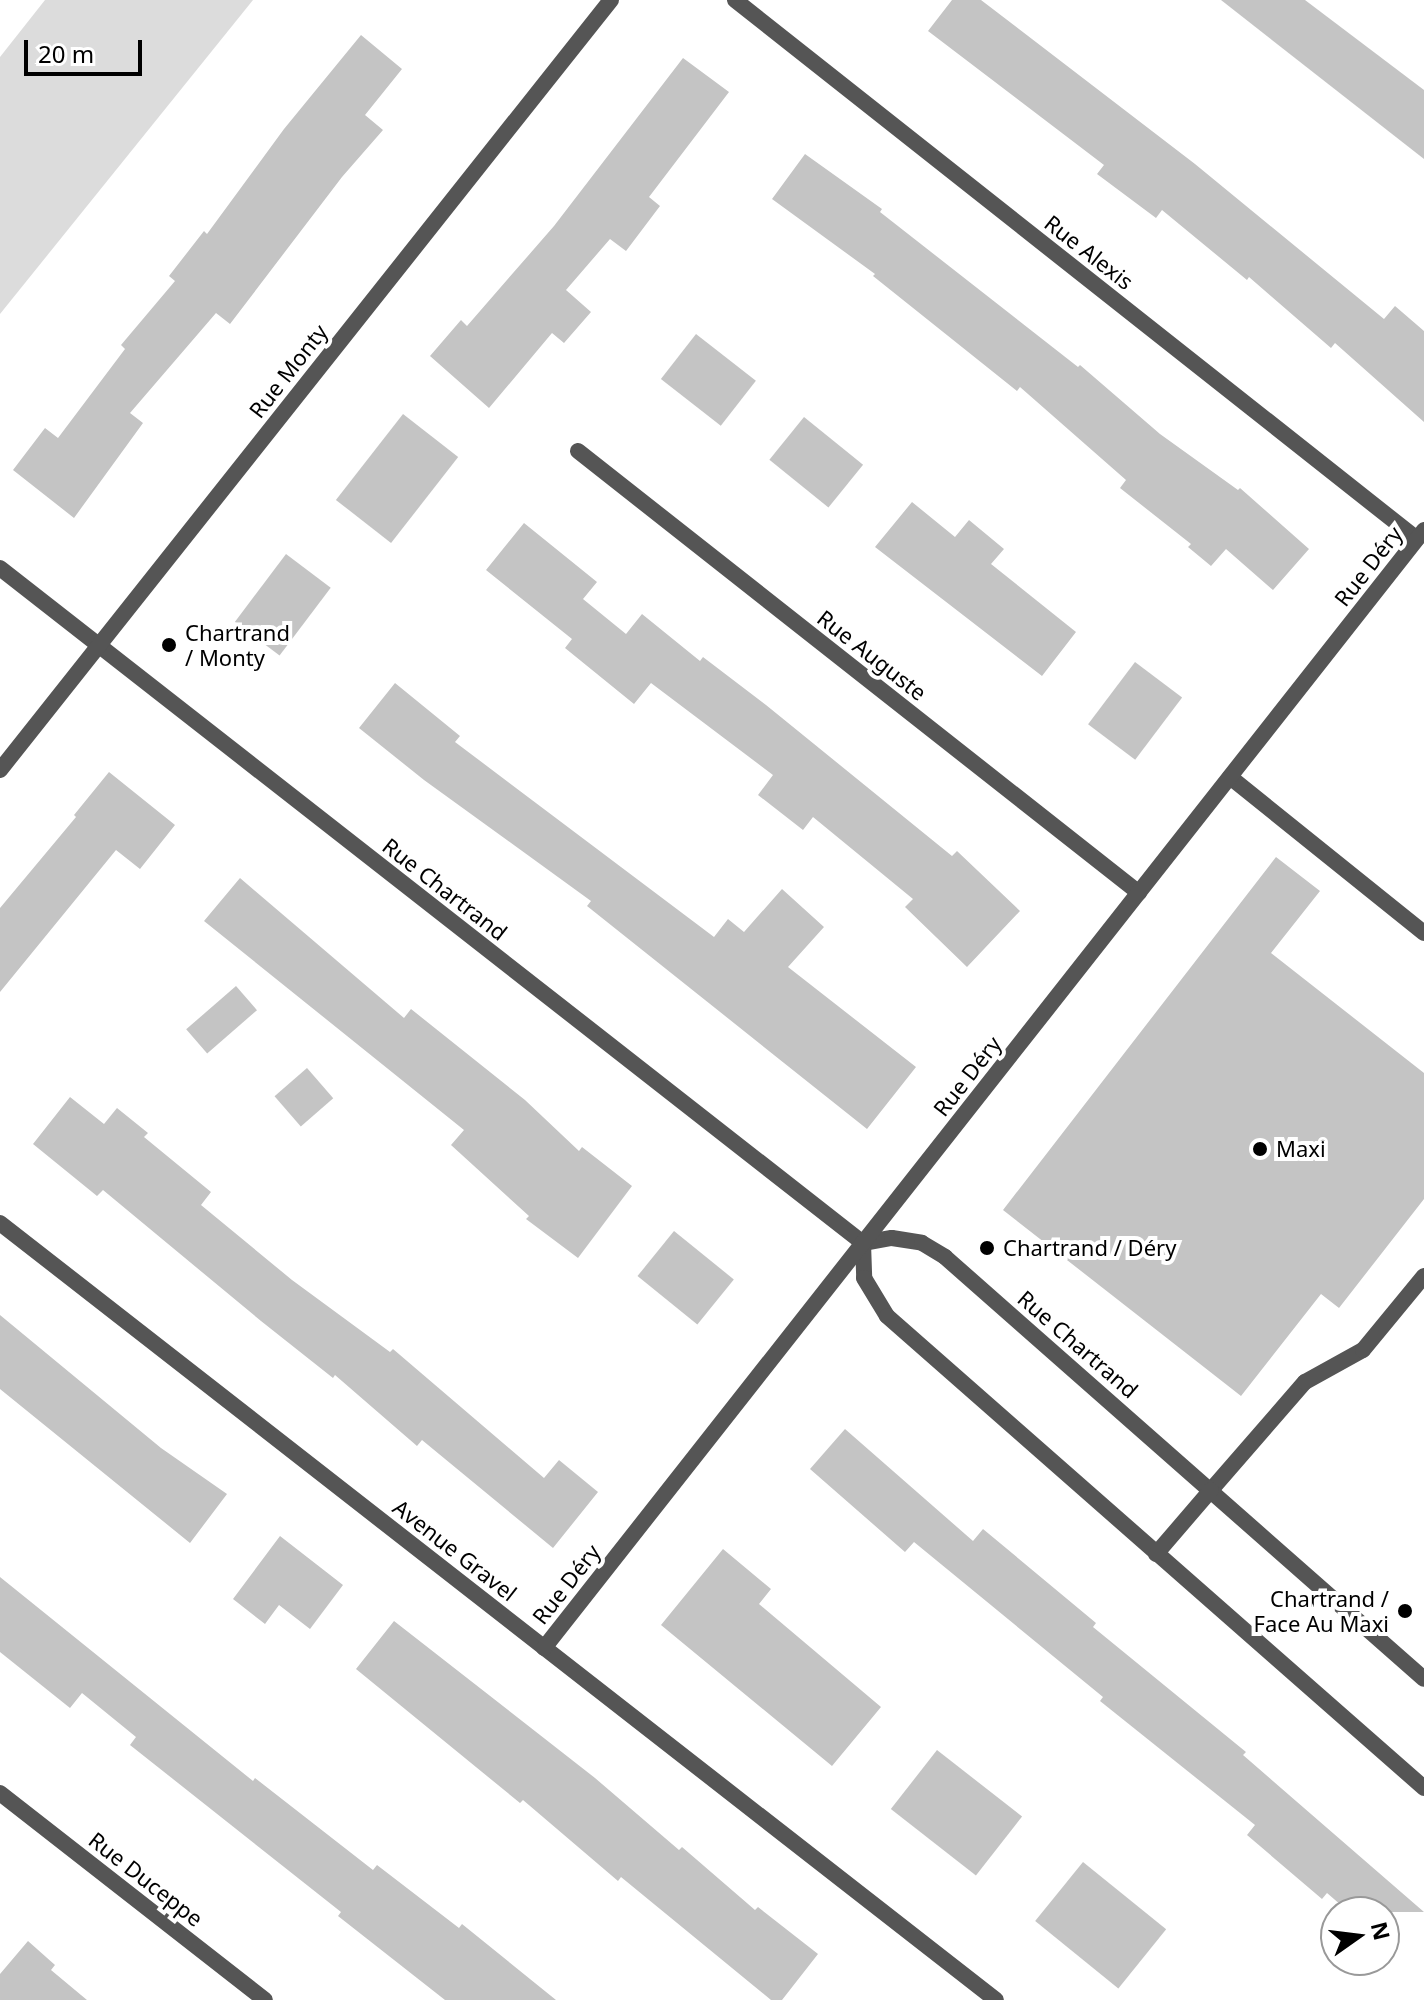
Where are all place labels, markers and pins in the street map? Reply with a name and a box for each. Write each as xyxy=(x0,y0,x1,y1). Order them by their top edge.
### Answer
place label: Chartrand / Monty xyxy=(185,619,290,670)
marker: Chartrand / Monty xyxy=(160,636,178,654)
place label: Maxi xyxy=(1276,1136,1326,1162)
marker: Maxi xyxy=(1251,1140,1269,1158)
place label: Chartrand / Déry xyxy=(1003,1235,1176,1261)
marker: Chartrand / Déry xyxy=(978,1239,996,1257)
place label: Chartrand / Face Au Maxi xyxy=(1254,1585,1389,1636)
marker: Chartrand / Face Au Maxi xyxy=(1396,1602,1414,1620)

